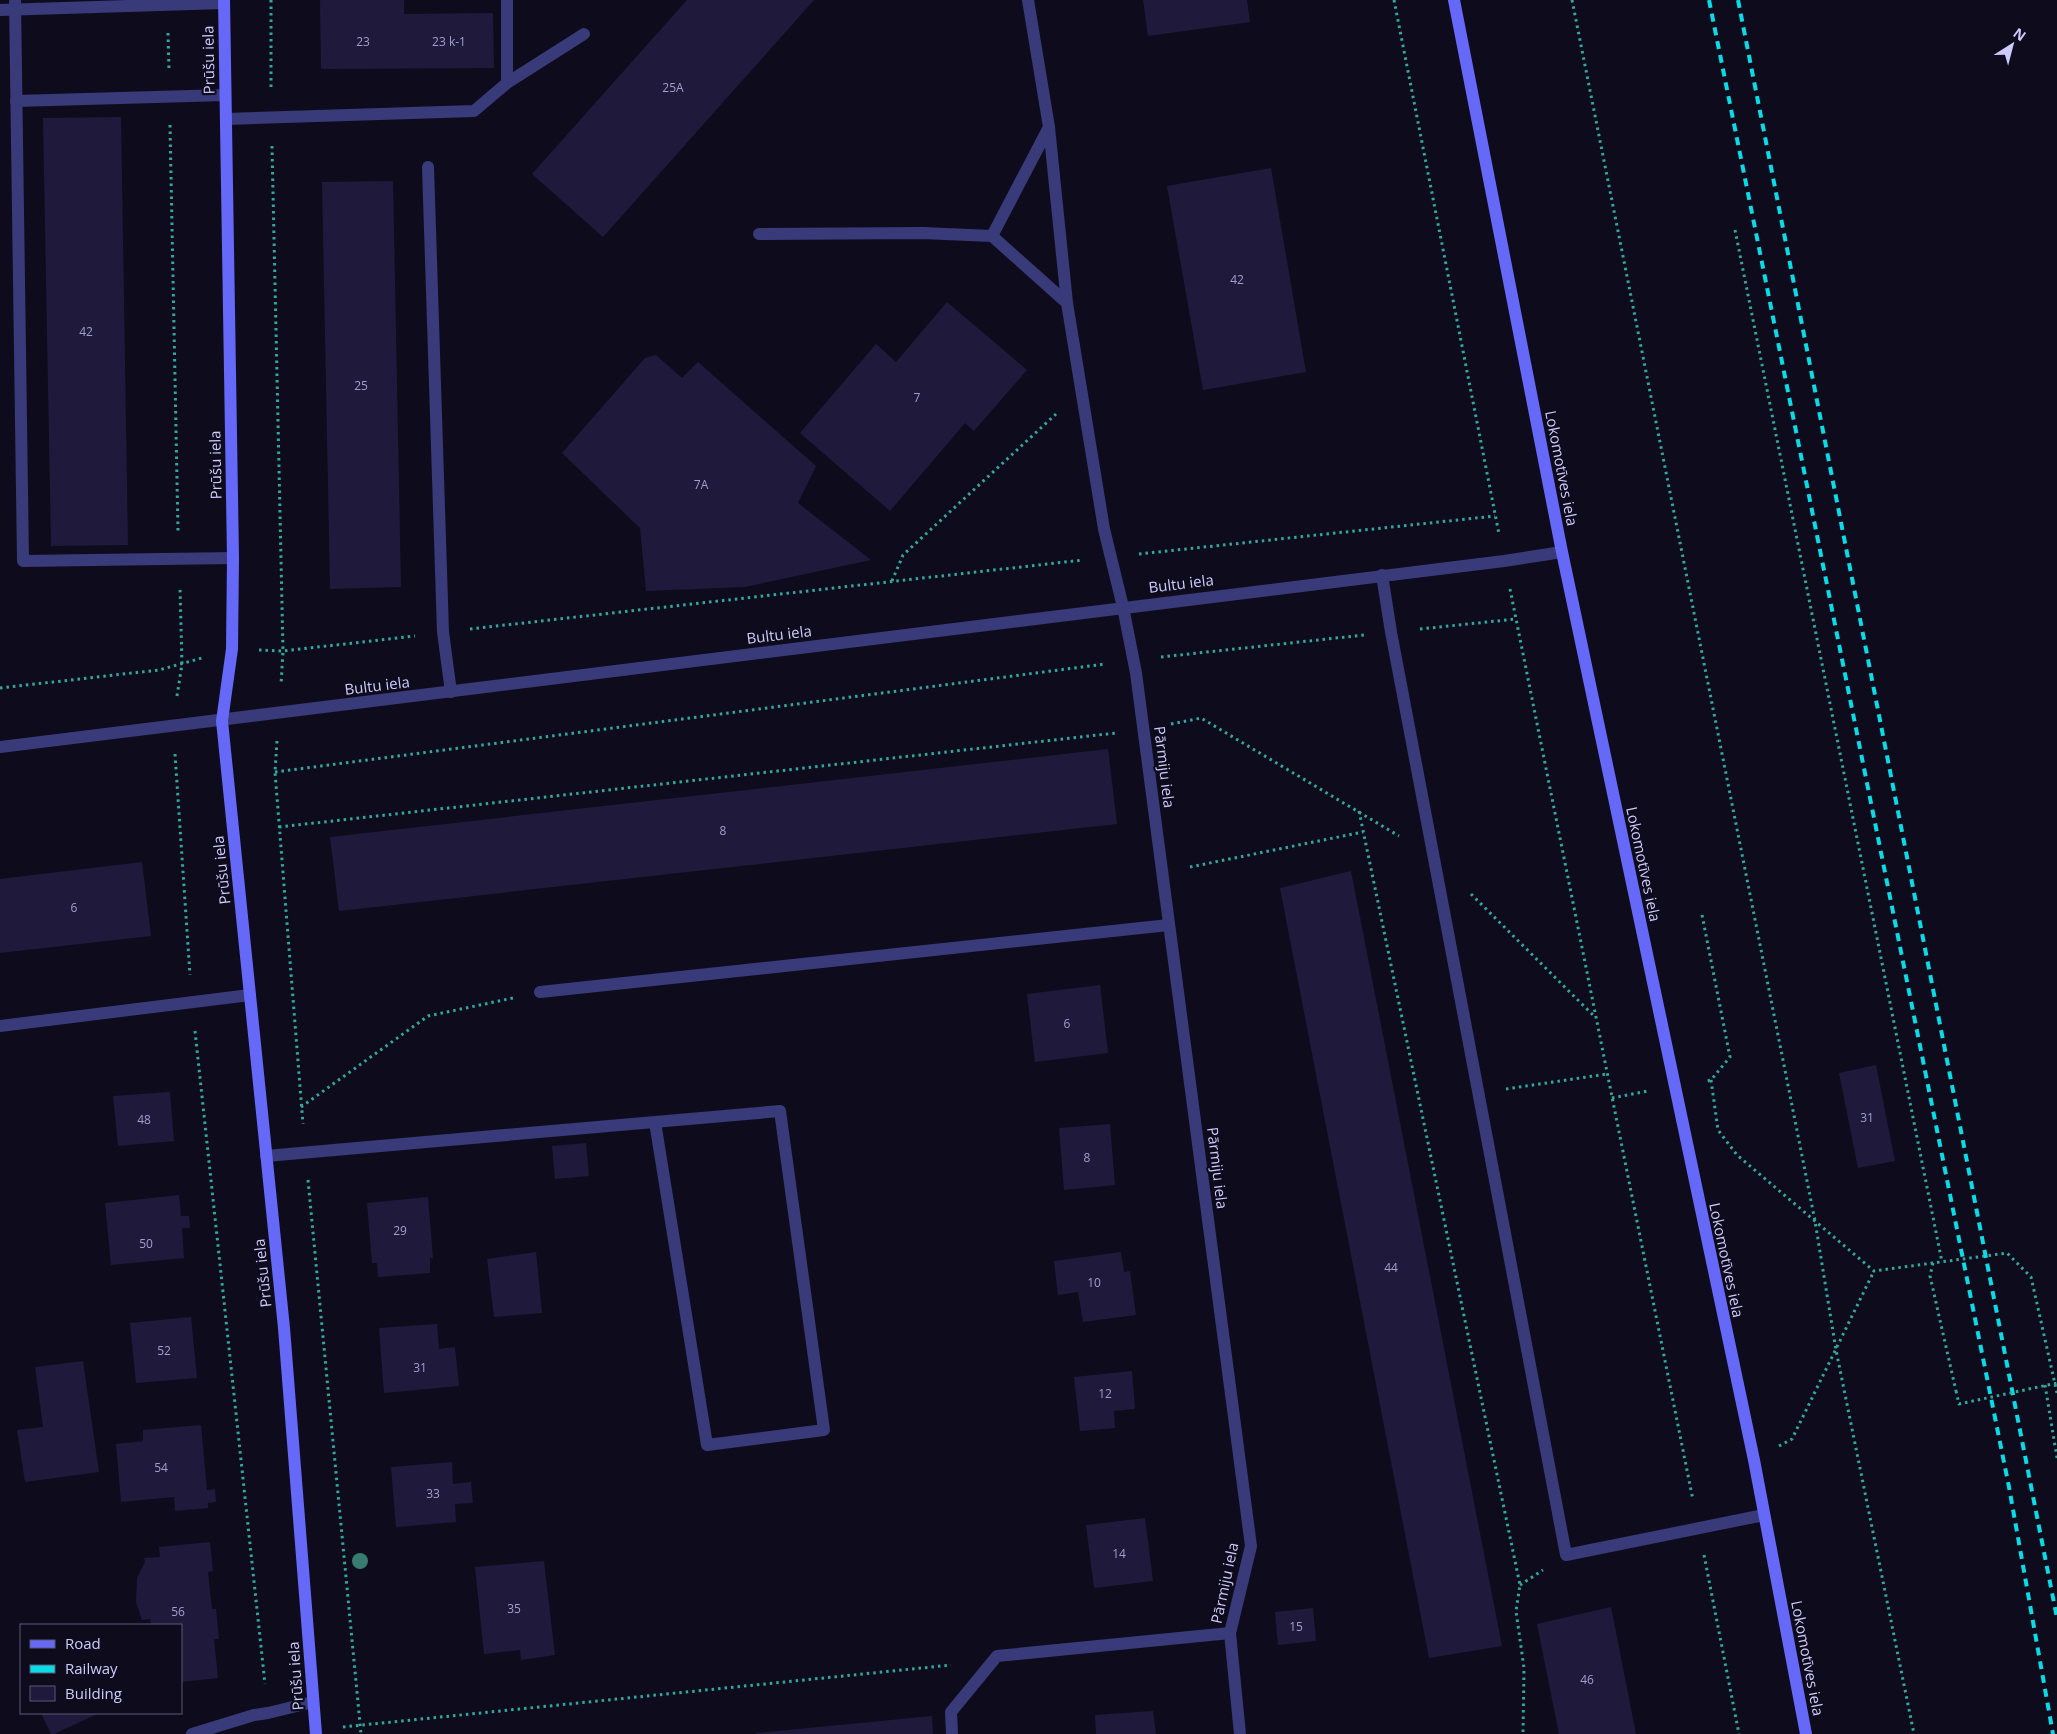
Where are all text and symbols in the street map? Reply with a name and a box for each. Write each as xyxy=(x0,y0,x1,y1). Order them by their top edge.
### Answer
north arrow xyxy=(1987,20,2037,70)
text: N xyxy=(2010,23,2030,45)
street label: Prūšu iela xyxy=(197,25,219,95)
house number: 23 xyxy=(356,33,370,50)
house number: 23 k-1 xyxy=(432,33,466,50)
house number: 25A xyxy=(662,79,684,96)
house number: 42 xyxy=(1230,271,1244,288)
house number: 42 xyxy=(79,323,93,340)
house number: 25 xyxy=(354,377,368,394)
house number: 7 xyxy=(914,389,921,406)
street label: Lokomotīves iela xyxy=(1541,409,1583,527)
street label: Prūšu iela xyxy=(204,430,226,500)
house number: 7A xyxy=(694,476,709,493)
street label: Bultu iela xyxy=(1147,569,1215,597)
street label: Bultu iela xyxy=(745,620,813,648)
street label: Bultu iela xyxy=(343,671,411,699)
street label: Pārmiju iela xyxy=(1150,725,1180,809)
street label: Lokomotīves iela xyxy=(1622,805,1666,923)
house number: 8 xyxy=(720,822,727,839)
street label: Prūšu iela xyxy=(207,835,235,905)
house number: 6 xyxy=(71,899,78,916)
house number: 6 xyxy=(1064,1015,1071,1032)
house number: 31 xyxy=(1860,1109,1874,1126)
house number: 48 xyxy=(137,1111,151,1128)
street label: Pārmiju iela xyxy=(1203,1126,1233,1210)
house number: 8 xyxy=(1084,1149,1091,1166)
street label: Lokomotīves iela xyxy=(1705,1201,1749,1319)
house number: 29 xyxy=(393,1222,407,1239)
house number: 50 xyxy=(139,1235,153,1252)
street label: Prūšu iela xyxy=(248,1238,276,1308)
house number: 44 xyxy=(1384,1259,1398,1276)
house number: 10 xyxy=(1087,1274,1101,1291)
house number: 52 xyxy=(157,1342,171,1359)
house number: 31 xyxy=(413,1359,427,1376)
house number: 12 xyxy=(1098,1385,1112,1402)
house number: 54 xyxy=(154,1459,168,1476)
house number: 33 xyxy=(426,1485,440,1502)
street label: Pārmiju iela xyxy=(1206,1541,1242,1625)
house number: 14 xyxy=(1112,1545,1126,1562)
street label: Lokomotīves iela xyxy=(1787,1599,1829,1717)
house number: 35 xyxy=(507,1600,521,1617)
house number: 56 xyxy=(171,1603,185,1620)
house number: 15 xyxy=(1289,1618,1303,1635)
legend xyxy=(20,1624,182,1714)
text: Road xyxy=(65,1633,101,1653)
street label: Prūšu iela xyxy=(283,1641,307,1711)
text: Railway xyxy=(65,1658,118,1678)
house number: 46 xyxy=(1580,1671,1594,1688)
text: Building xyxy=(65,1683,122,1703)

